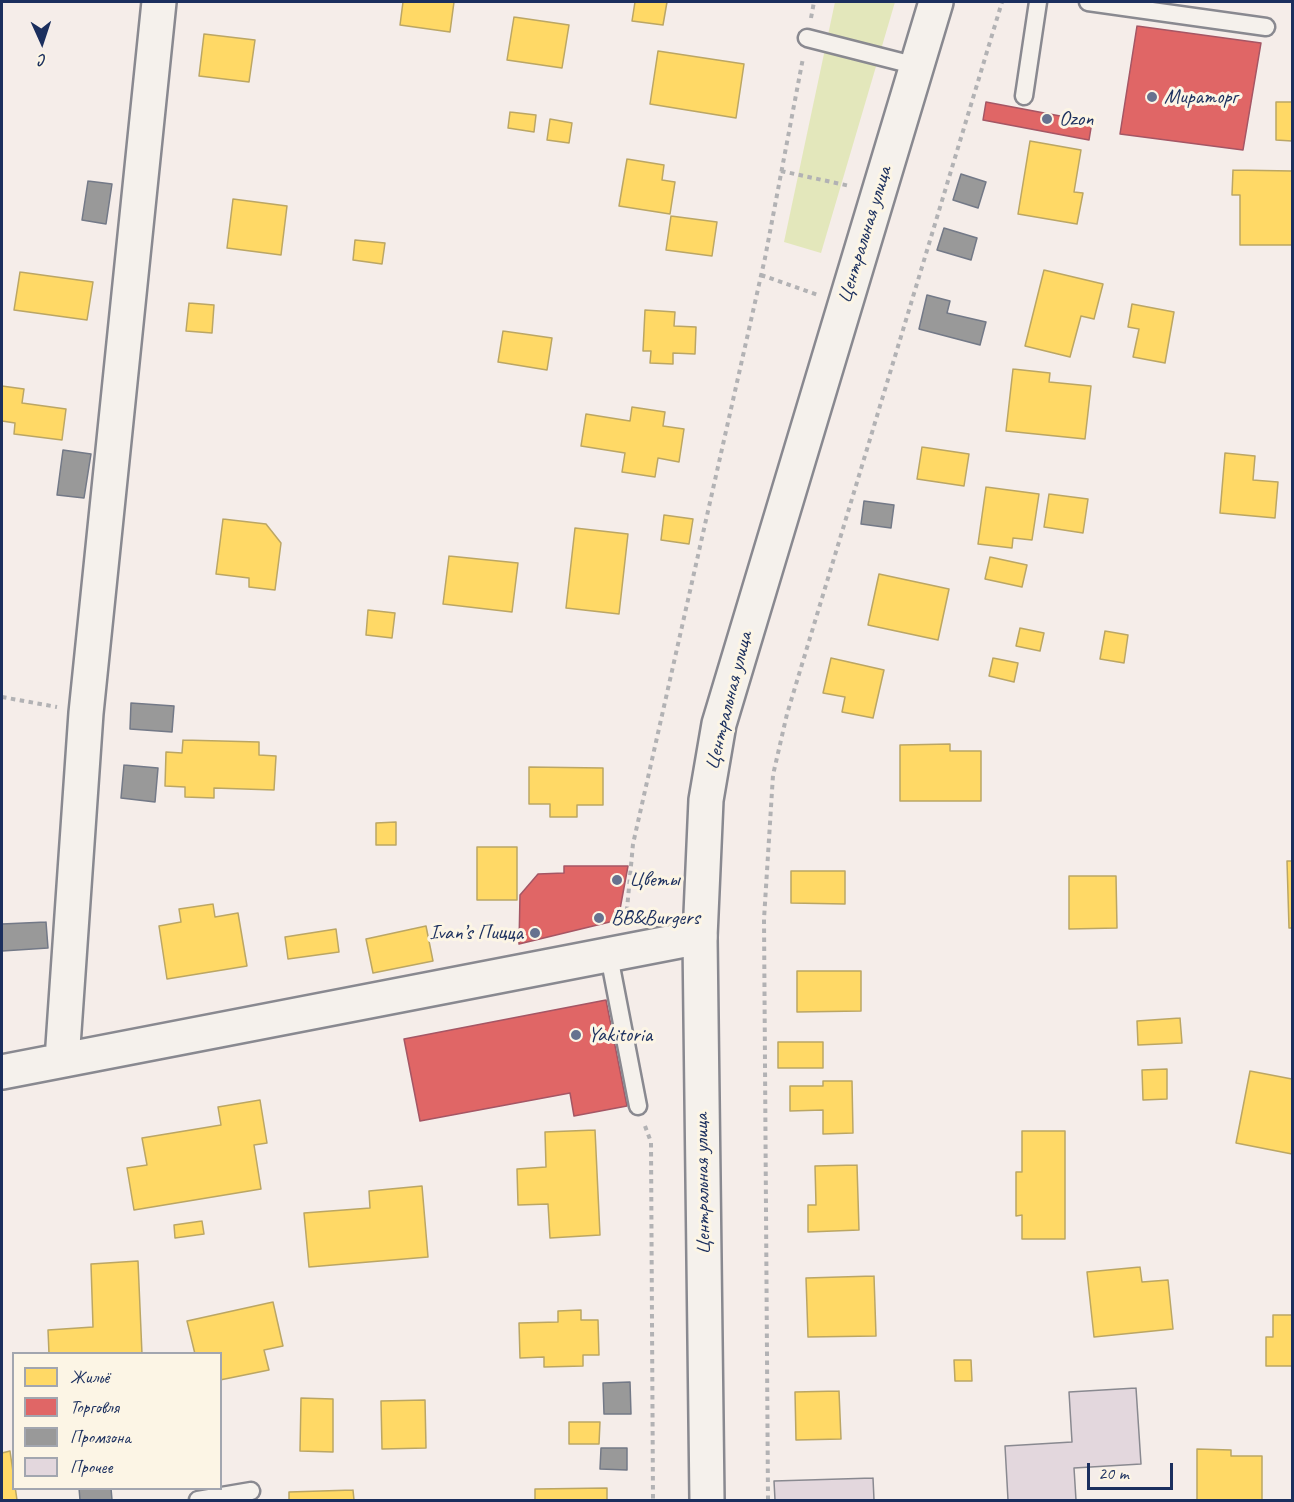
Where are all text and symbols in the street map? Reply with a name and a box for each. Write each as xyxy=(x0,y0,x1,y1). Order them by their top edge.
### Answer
north arrow xyxy=(12,12,72,72)
text: С xyxy=(39,50,47,70)
place label: Мираторг xyxy=(1164,84,1237,110)
marker: Мираторг xyxy=(1145,90,1159,104)
place label: Ozon xyxy=(1059,106,1094,132)
marker: Ozon xyxy=(1040,112,1054,126)
street label: Центральная улица xyxy=(832,164,898,306)
street label: Центральная улица xyxy=(700,629,758,773)
place label: Цветы xyxy=(629,867,680,893)
marker: Цветы xyxy=(610,873,624,887)
place label: BB&Burgers xyxy=(611,905,700,931)
marker: BB&Burgers xyxy=(592,911,606,925)
place label: Ivan’s Пицца xyxy=(429,920,523,946)
marker: Ivan’s Пицца xyxy=(528,926,542,940)
place label: Yakitoria xyxy=(588,1022,652,1048)
marker: Yakitoria xyxy=(569,1028,583,1042)
street label: Центральная улица xyxy=(689,1113,717,1255)
legend xyxy=(12,1352,222,1490)
text: Жильё xyxy=(70,1366,109,1388)
text: Торговля xyxy=(70,1396,119,1418)
text: Промзона xyxy=(70,1426,131,1448)
scale bar xyxy=(1090,1451,1176,1489)
text: Прочее xyxy=(70,1456,112,1478)
text: 20 m xyxy=(1098,1462,1129,1484)

